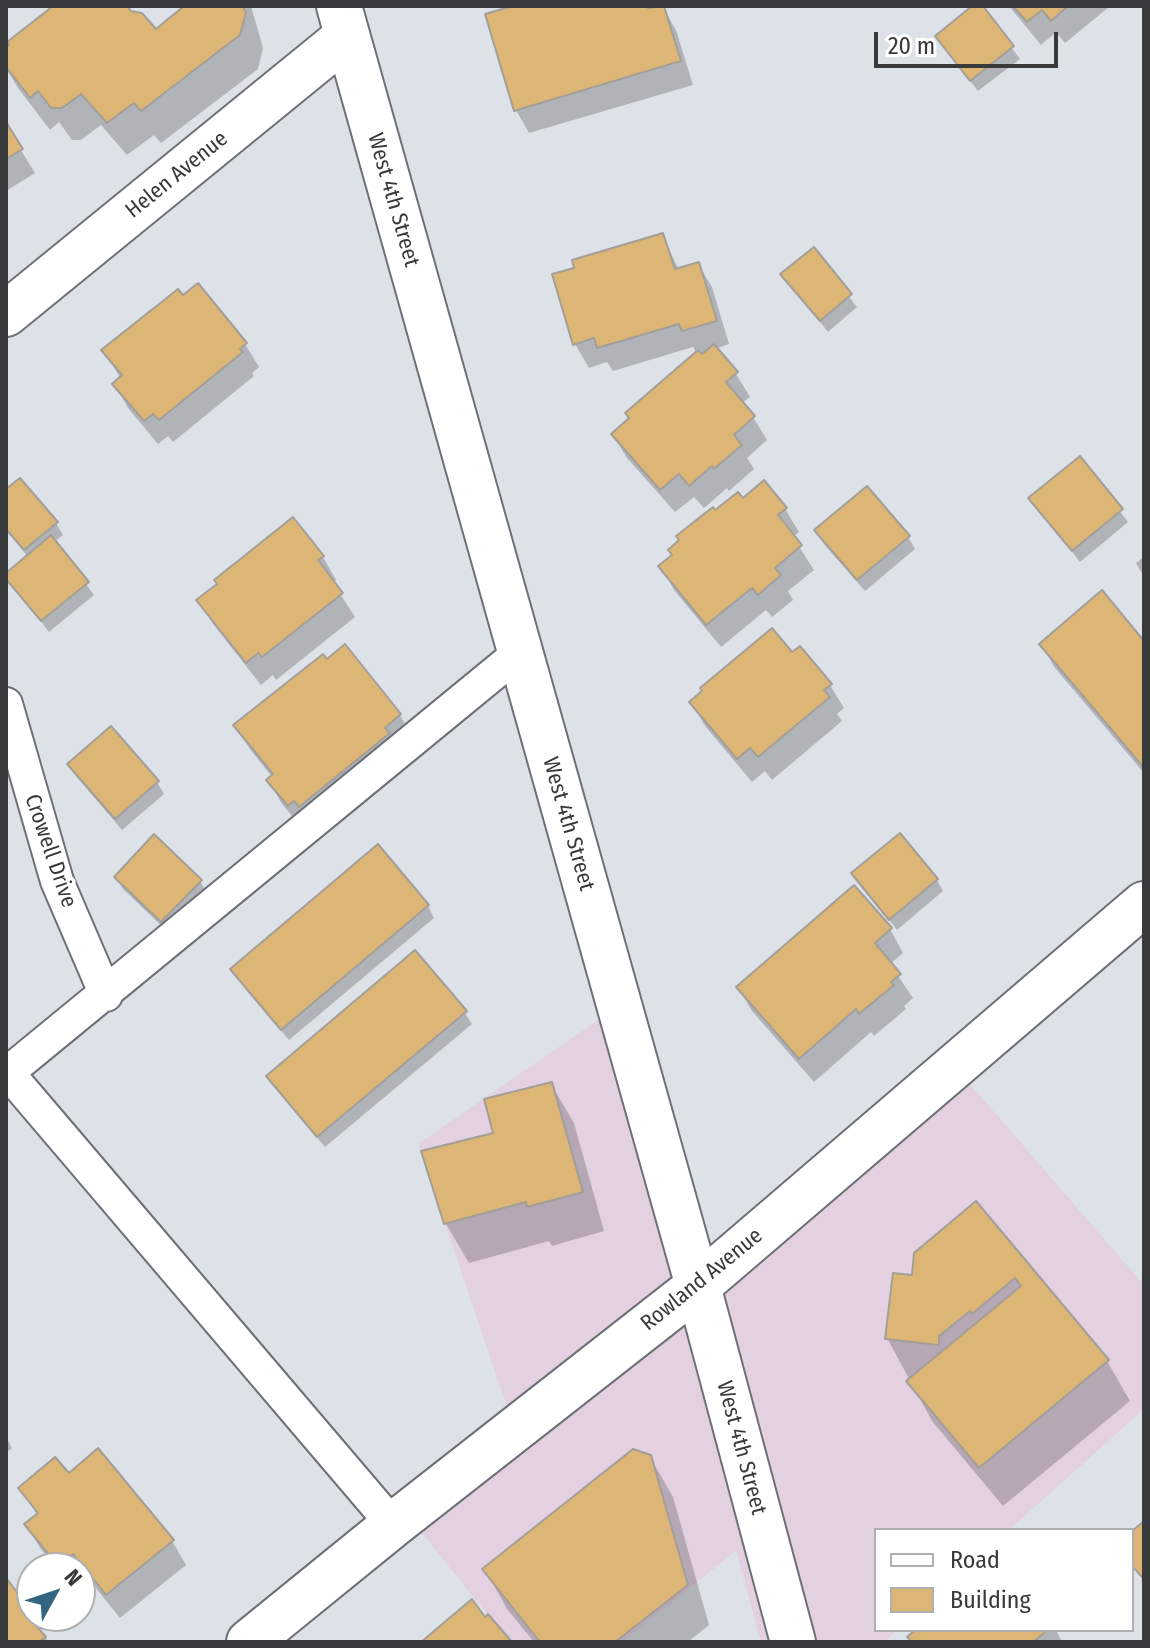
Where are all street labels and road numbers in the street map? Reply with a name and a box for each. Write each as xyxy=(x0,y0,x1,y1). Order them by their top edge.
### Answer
street label: Helen Avenue xyxy=(121,126,233,224)
street label: West 4th Street xyxy=(361,130,425,270)
street label: West 4th Street xyxy=(536,754,600,894)
street label: Crowell Drive xyxy=(18,791,82,911)
street label: Rowland Avenue xyxy=(636,1223,768,1337)
street label: West 4th Street xyxy=(710,1378,772,1518)

